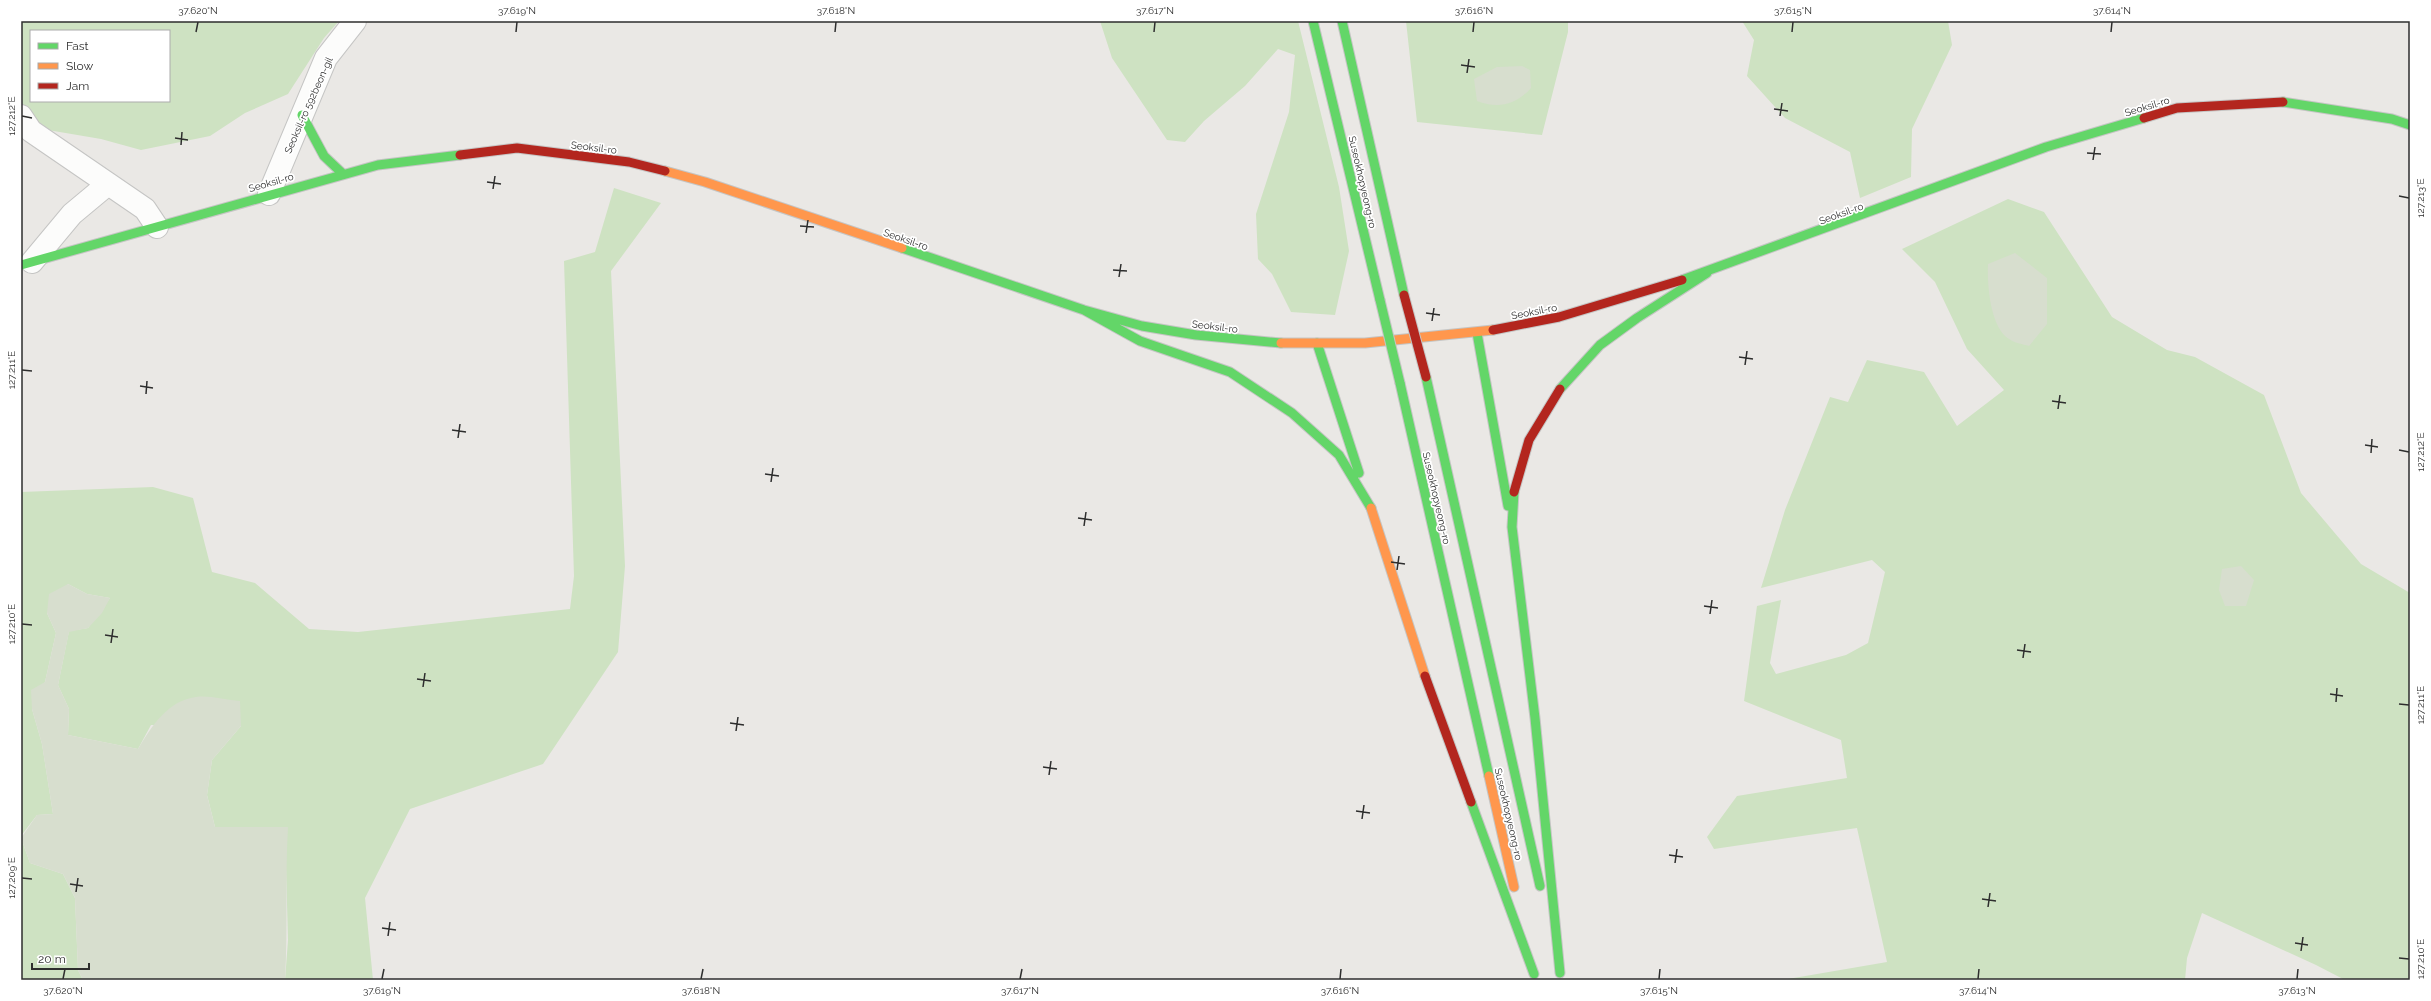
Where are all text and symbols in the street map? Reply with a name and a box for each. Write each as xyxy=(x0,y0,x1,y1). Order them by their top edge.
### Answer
text: 37.620°N xyxy=(178,5,218,16)
text: 37.619°N xyxy=(498,5,536,16)
text: 37.618°N xyxy=(817,5,855,16)
text: 37.617°N xyxy=(1136,5,1174,16)
text: 37.616°N xyxy=(1455,5,1493,16)
text: 37.615°N xyxy=(1774,5,1812,16)
text: 37.614°N xyxy=(2093,5,2131,16)
legend xyxy=(30,30,170,102)
text: Fast xyxy=(66,39,89,53)
street label: Seoksil-ro 592beon-gil xyxy=(282,55,335,155)
text: Slow xyxy=(66,59,93,73)
text: Jam xyxy=(66,79,89,93)
street label: Seoksil-ro xyxy=(2123,94,2171,119)
text: 127.212°E xyxy=(6,96,17,136)
street label: Suseokhopyeong-ro xyxy=(1347,135,1378,229)
street label: Seoksil-ro xyxy=(570,139,618,156)
street label: Seoksil-ro xyxy=(247,171,295,194)
text: 127.213°E xyxy=(2415,178,2426,218)
street label: Seoksil-ro xyxy=(1818,200,1865,227)
street label: Seoksil-ro xyxy=(882,227,930,252)
street label: Seoksil-ro xyxy=(1510,302,1558,321)
street label: Seoksil-ro xyxy=(1191,318,1239,335)
text: 127.211°E xyxy=(6,351,17,389)
text: 127.212°E xyxy=(2415,432,2426,472)
street label: Suseokhopyeong-ro xyxy=(1421,451,1452,545)
text: 127.210°E xyxy=(6,604,17,644)
text: 127.211°E xyxy=(2415,686,2426,724)
street label: Suseokhopyeong-ro xyxy=(1493,767,1524,861)
text: 127.209°E xyxy=(6,857,17,899)
text: 127.210°E xyxy=(2415,939,2426,979)
scale bar xyxy=(32,945,89,971)
text: 20 m xyxy=(38,952,66,966)
text: 37.620°N xyxy=(43,985,83,996)
text: 37.619°N xyxy=(363,985,401,996)
text: 37.618°N xyxy=(682,985,720,996)
text: 37.617°N xyxy=(1001,985,1039,996)
text: 37.616°N xyxy=(1321,985,1359,996)
text: 37.615°N xyxy=(1640,985,1678,996)
text: 37.614°N xyxy=(1959,985,1997,996)
text: 37.613°N xyxy=(2278,985,2316,996)

